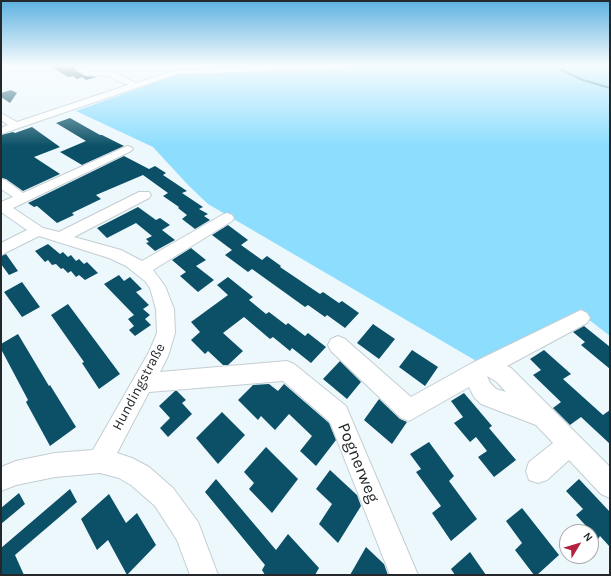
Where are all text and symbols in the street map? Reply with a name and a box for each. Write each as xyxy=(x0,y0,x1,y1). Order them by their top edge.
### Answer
street label: Hundingstraße xyxy=(109,341,169,433)
street label: Pognerweg xyxy=(333,420,383,506)
north arrow xyxy=(559,524,599,564)
text: N xyxy=(581,530,596,544)

